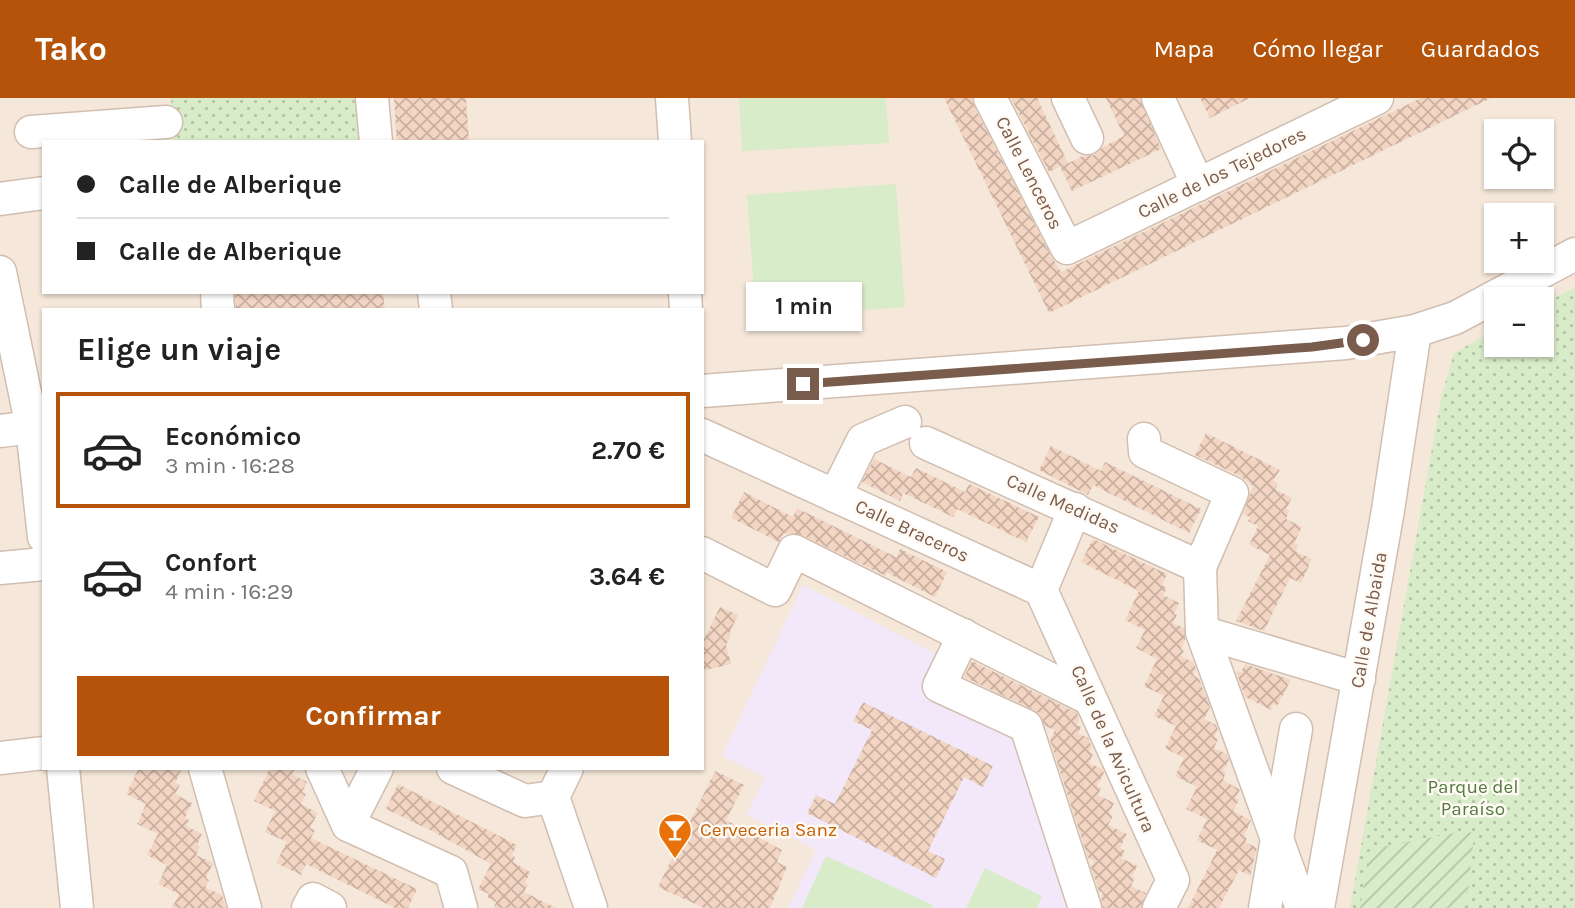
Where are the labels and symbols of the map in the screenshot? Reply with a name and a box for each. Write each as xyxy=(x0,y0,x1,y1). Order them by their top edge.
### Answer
street label: Calle Lenceros xyxy=(991,113,1067,233)
street label: Calle de los Tejedores xyxy=(1134,123,1310,223)
callout: 1 min xyxy=(745,282,861,331)
route start xyxy=(1347,324,1379,356)
route end xyxy=(787,368,819,400)
street label: Calle Medidas xyxy=(1003,469,1123,539)
street label: Calle Braceros xyxy=(852,495,972,567)
street label: Calle de Albaida xyxy=(1346,550,1392,690)
street label: Calle de la Avicultura xyxy=(1066,662,1160,836)
park label: Parque del Paraíso xyxy=(1427,776,1519,820)
bar icon: Cerveceria Sanz xyxy=(656,811,694,860)
place label: Cerveceria Sanz xyxy=(700,819,837,841)

